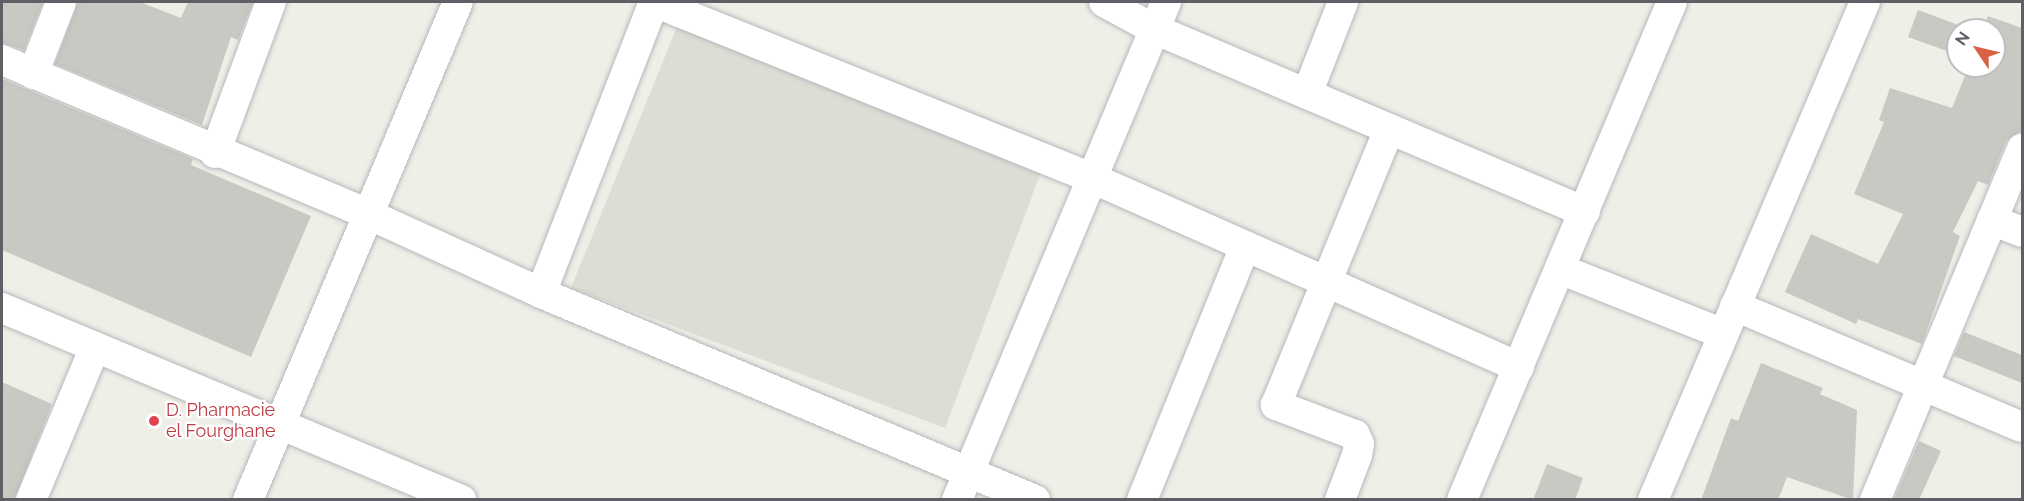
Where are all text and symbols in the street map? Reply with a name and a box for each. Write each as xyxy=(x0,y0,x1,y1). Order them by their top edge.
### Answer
north arrow xyxy=(1946,18,2006,78)
text: N xyxy=(1951,28,1974,49)
place label: D. Pharmacie el Fourghane xyxy=(166,400,276,442)
marker: D. Pharmacie el Fourghane xyxy=(147,414,161,428)

